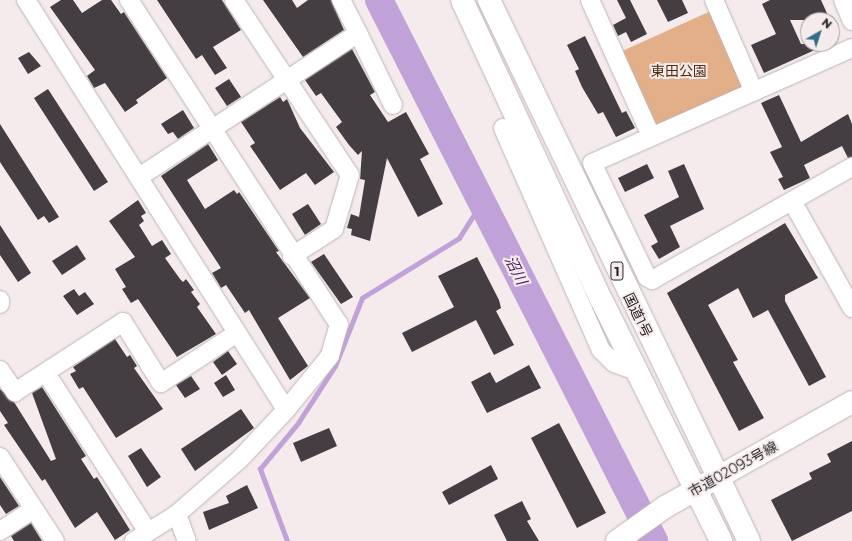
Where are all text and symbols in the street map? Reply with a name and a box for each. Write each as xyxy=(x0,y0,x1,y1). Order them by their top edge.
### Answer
north arrow xyxy=(800,12,840,52)
text: N xyxy=(819,15,835,32)
park label: 東田公園 xyxy=(651,63,707,79)
water label: 沼川 xyxy=(501,253,531,287)
road number: 1 xyxy=(610,260,624,282)
street label: 国道1号 xyxy=(620,290,656,340)
street label: 市道02093号線 xyxy=(686,438,780,500)

